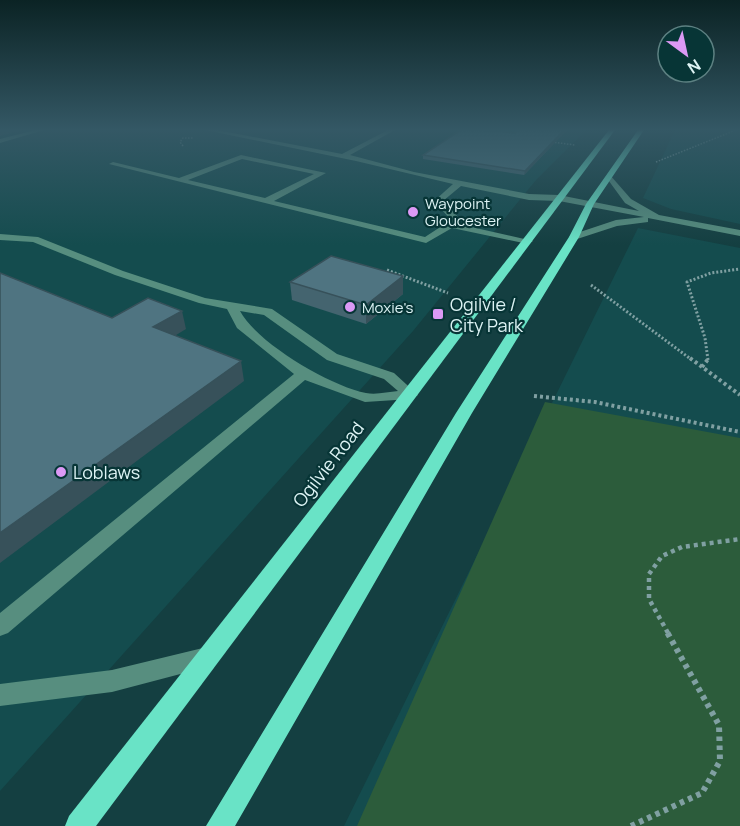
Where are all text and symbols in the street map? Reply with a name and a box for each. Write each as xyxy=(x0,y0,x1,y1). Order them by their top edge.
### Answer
north arrow xyxy=(656,24,716,84)
text: N xyxy=(683,54,705,79)
place label: Waypoint Gloucester xyxy=(425,193,502,231)
marker: Waypoint Gloucester xyxy=(406,205,420,219)
place label: Ogilvie / City Park xyxy=(450,292,524,337)
place label: Moxie's xyxy=(362,297,414,318)
marker: Moxie's xyxy=(343,300,357,314)
marker: Ogilvie / City Park xyxy=(431,307,445,321)
street label: Ogilvie Road xyxy=(287,416,369,512)
place label: Loblaws xyxy=(73,460,140,484)
marker: Loblaws xyxy=(54,465,68,479)

